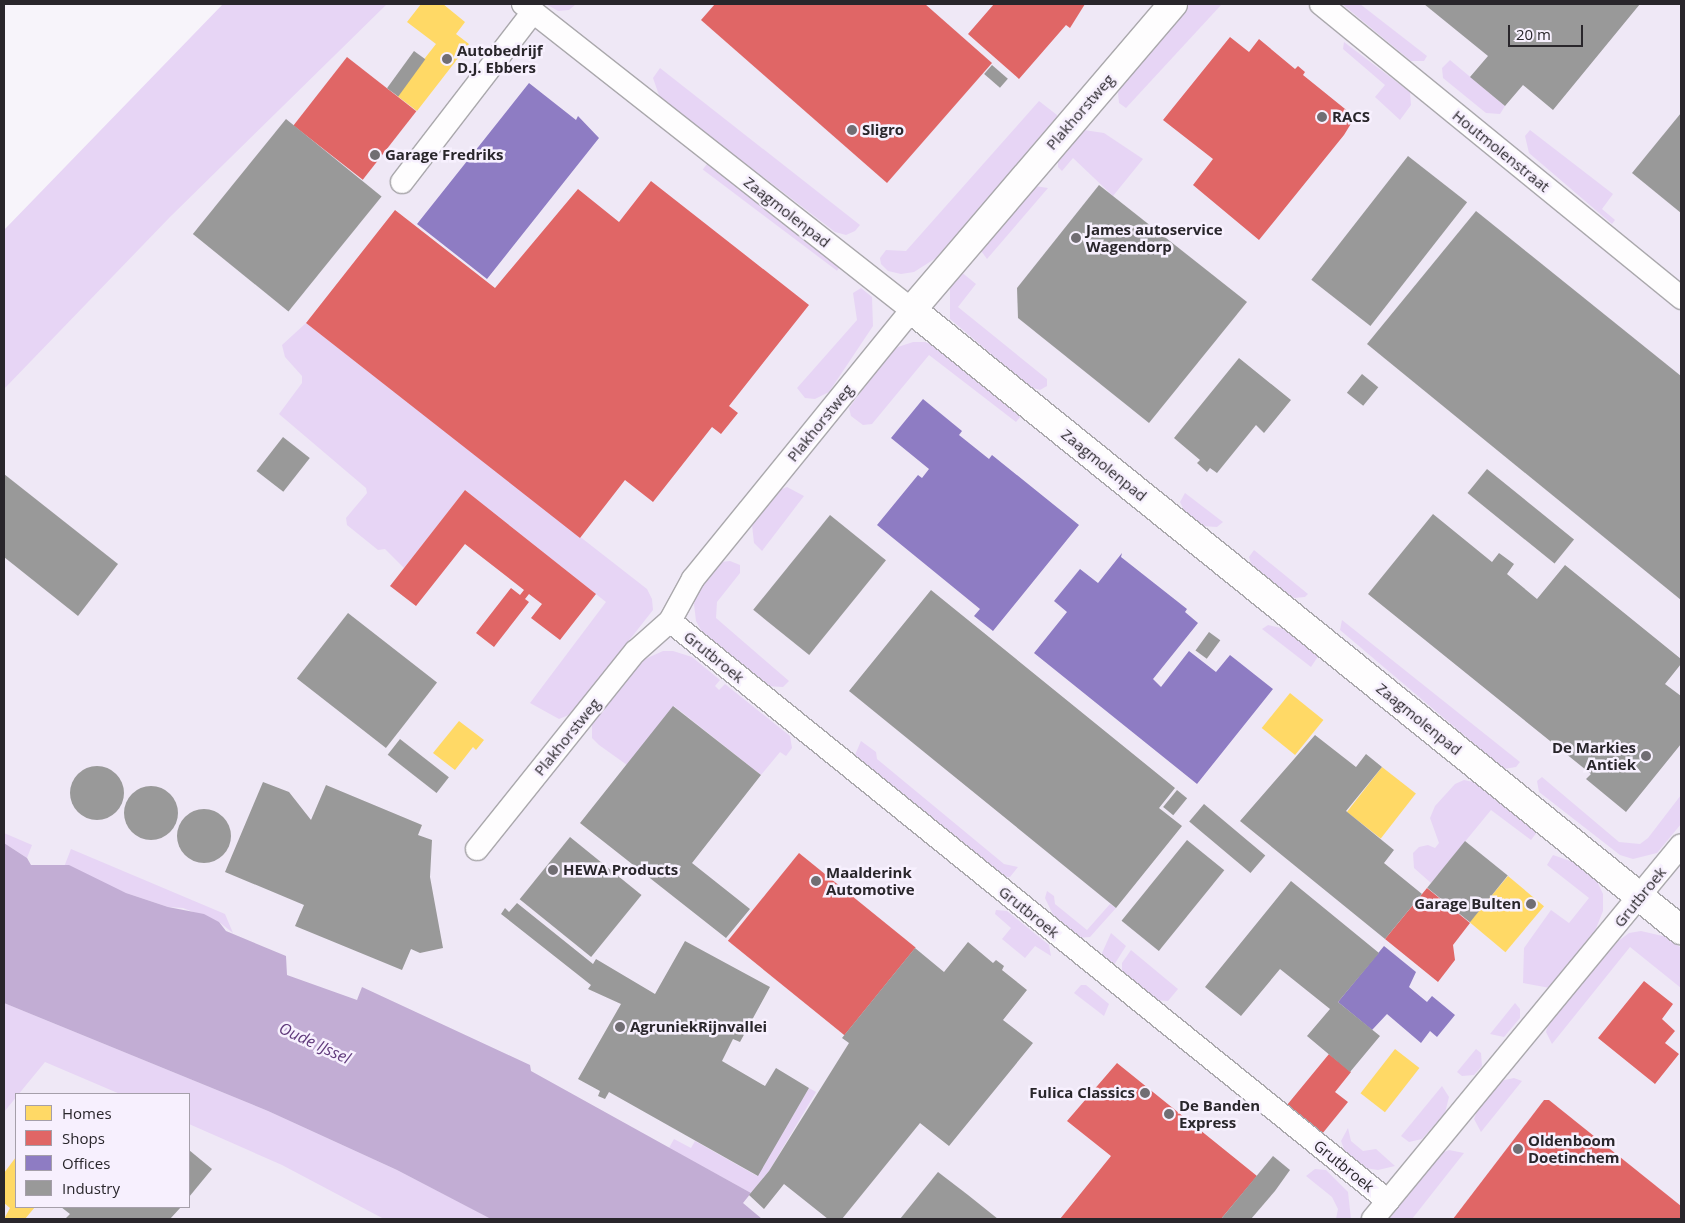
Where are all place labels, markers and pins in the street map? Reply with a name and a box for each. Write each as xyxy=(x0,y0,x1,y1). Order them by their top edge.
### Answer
place label: Autobedrijf D.J. Ebbers xyxy=(457,41,543,76)
marker: Autobedrijf D.J. Ebbers xyxy=(441,53,453,65)
place label: RACS xyxy=(1332,108,1370,126)
marker: RACS xyxy=(1316,111,1328,123)
place label: Sligro xyxy=(862,121,904,139)
marker: Sligro xyxy=(846,124,858,136)
place label: Garage Fredriks xyxy=(385,146,504,164)
marker: Garage Fredriks xyxy=(369,149,381,161)
place label: James autoservice Wagendorp xyxy=(1086,220,1223,255)
marker: James autoservice Wagendorp xyxy=(1070,232,1082,244)
place label: De Markies Antiek xyxy=(1552,738,1636,773)
marker: De Markies Antiek xyxy=(1640,750,1652,762)
place label: HEWA Products xyxy=(563,861,678,879)
place label: Maalderink Automotive xyxy=(826,863,915,898)
marker: HEWA Products xyxy=(547,864,559,876)
marker: Maalderink Automotive xyxy=(810,875,822,887)
place label: Garage Bulten xyxy=(1414,895,1521,913)
marker: Garage Bulten xyxy=(1525,898,1537,910)
place label: AgruniekRijnvallei xyxy=(630,1018,767,1036)
marker: AgruniekRijnvallei xyxy=(614,1021,626,1033)
place label: Fulica Classics xyxy=(1029,1084,1135,1102)
marker: Fulica Classics xyxy=(1139,1087,1151,1099)
place label: De Banden Express xyxy=(1179,1096,1260,1131)
marker: De Banden Express xyxy=(1163,1108,1175,1120)
place label: Oldenboom Doetinchem xyxy=(1528,1131,1619,1166)
marker: Oldenboom Doetinchem xyxy=(1512,1143,1524,1155)

